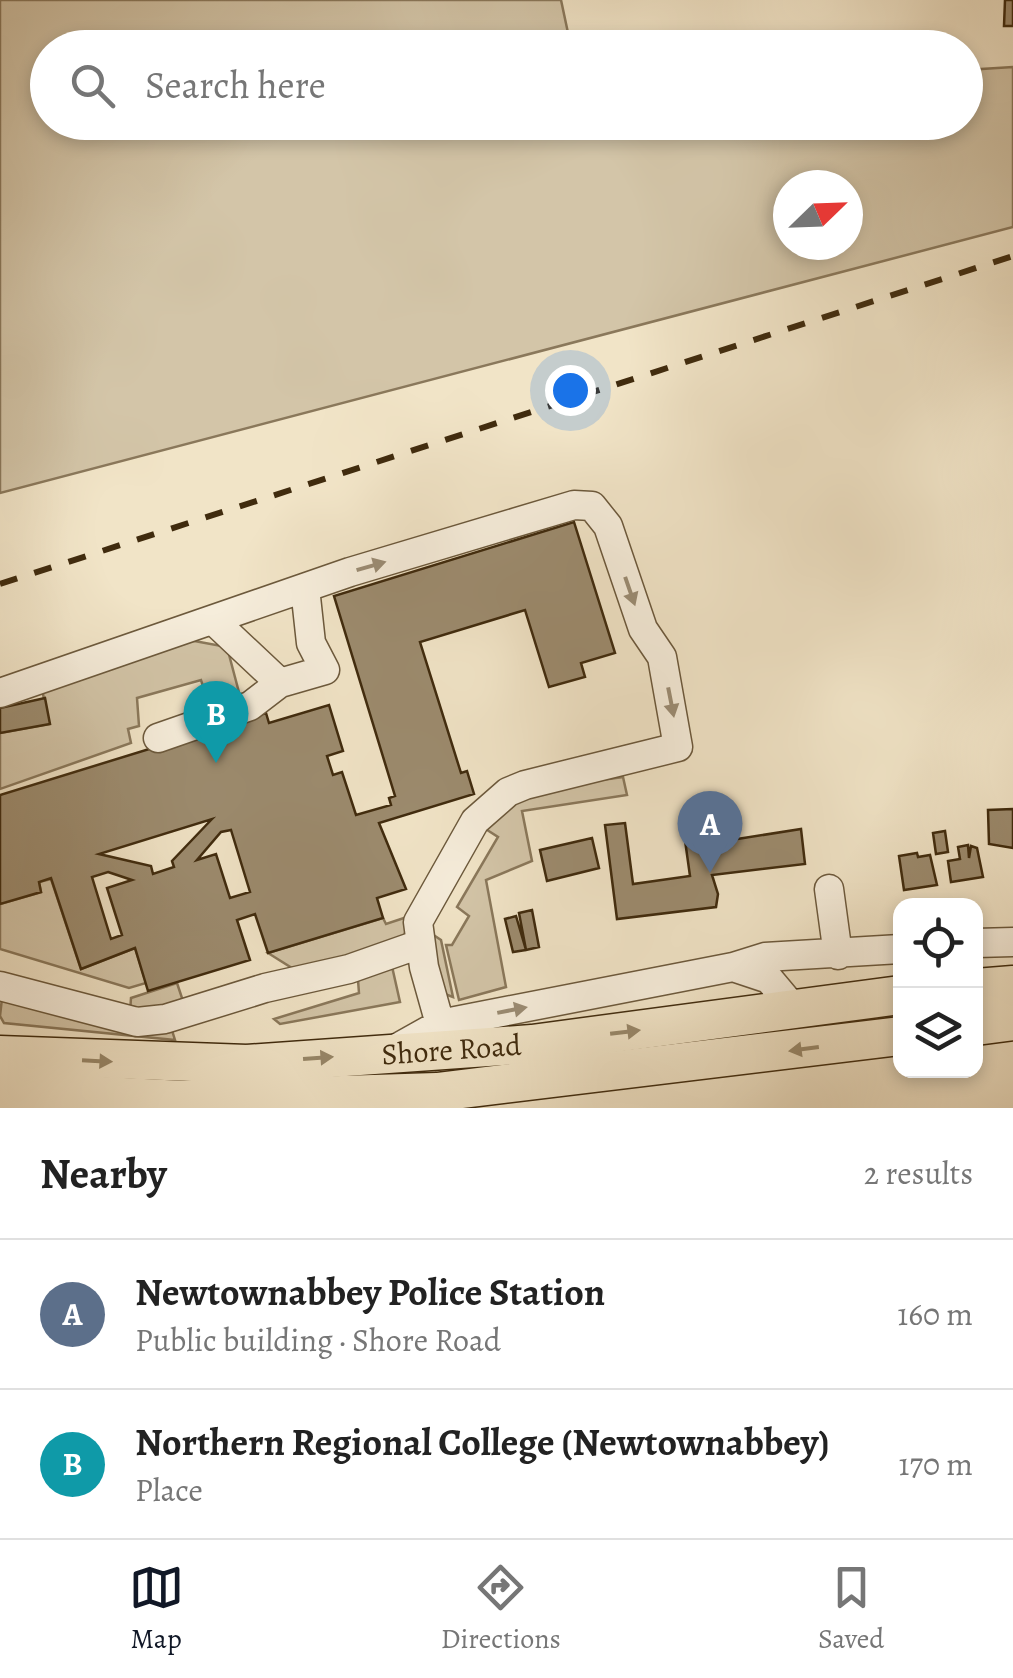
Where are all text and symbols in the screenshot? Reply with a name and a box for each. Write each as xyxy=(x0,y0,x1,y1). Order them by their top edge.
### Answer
search box xyxy=(30,30,983,140)
icon: search xyxy=(65,58,120,113)
text: Search here xyxy=(145,59,326,111)
north arrow xyxy=(773,170,863,260)
your location xyxy=(545,365,596,416)
one-way arrow xyxy=(357,558,387,573)
one-way arrow xyxy=(623,576,638,606)
pin: B xyxy=(184,680,248,763)
one-way arrow xyxy=(664,687,679,718)
pin: A xyxy=(678,790,742,873)
map controls xyxy=(893,898,983,1078)
button: locate xyxy=(893,898,983,988)
button: layers xyxy=(893,988,983,1078)
one-way arrow xyxy=(497,1002,528,1018)
one-way arrow xyxy=(609,1024,641,1040)
street label: Shore Road xyxy=(380,1025,523,1075)
one-way arrow xyxy=(787,1041,819,1057)
one-way arrow xyxy=(302,1050,334,1066)
one-way arrow xyxy=(82,1053,114,1069)
text: Nearby xyxy=(40,1145,167,1202)
text: 2 results xyxy=(864,1151,973,1195)
text: Newtownabbey Police Station xyxy=(135,1266,605,1318)
text: A xyxy=(62,1292,83,1336)
text: 160 m xyxy=(897,1292,973,1336)
text: Public building · Shore Road xyxy=(135,1318,501,1362)
text: Northern Regional College (Newtownabbey) xyxy=(135,1416,829,1468)
text: B xyxy=(62,1442,83,1486)
text: 170 m xyxy=(899,1442,973,1486)
text: Place xyxy=(135,1468,203,1512)
tab: Map xyxy=(129,1560,184,1658)
tab: Directions xyxy=(441,1560,561,1658)
tab: Saved xyxy=(818,1560,884,1658)

